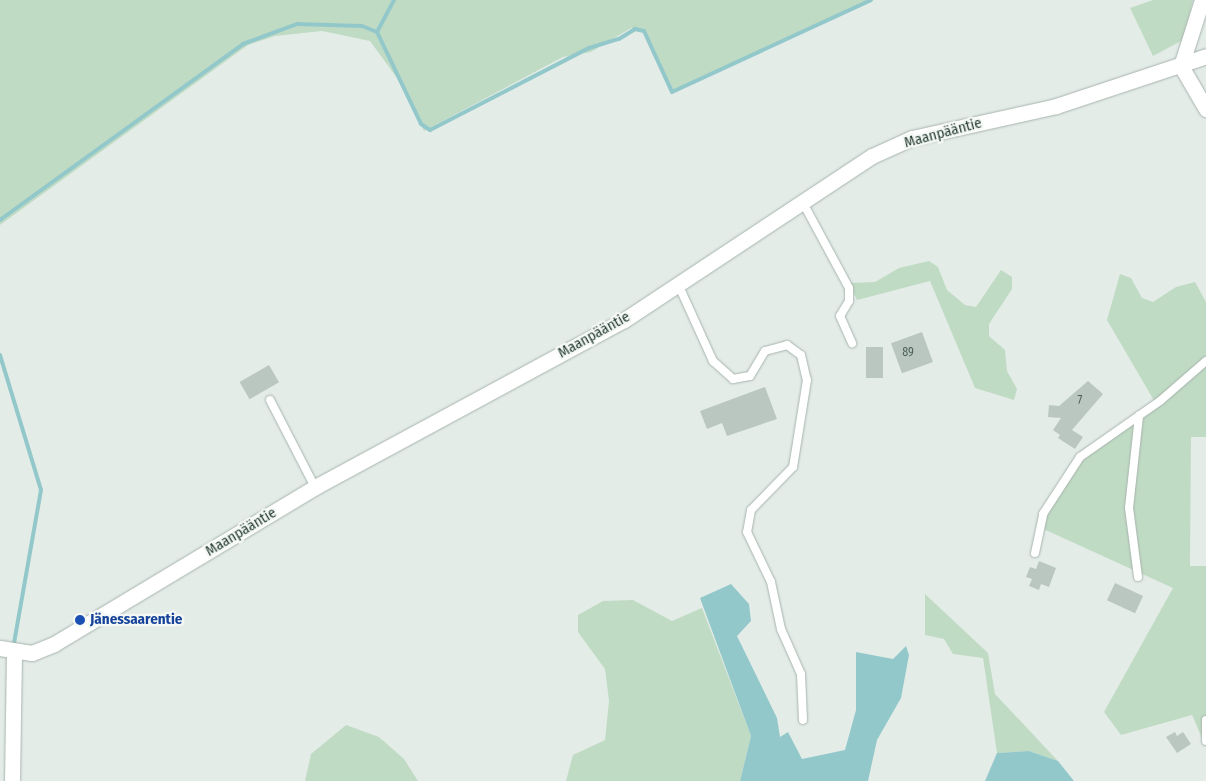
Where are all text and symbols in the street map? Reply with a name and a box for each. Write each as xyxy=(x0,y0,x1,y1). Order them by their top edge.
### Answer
street label: Maanpääntie xyxy=(902,114,984,152)
street label: Maanpääntie xyxy=(555,308,633,362)
house number: 89 xyxy=(902,346,914,360)
house number: 7 xyxy=(1078,394,1082,408)
street label: Maanpääntie xyxy=(202,504,280,560)
place label: Jänessaarentie xyxy=(90,611,182,629)
marker: Jänessaarentie xyxy=(74,614,86,626)

